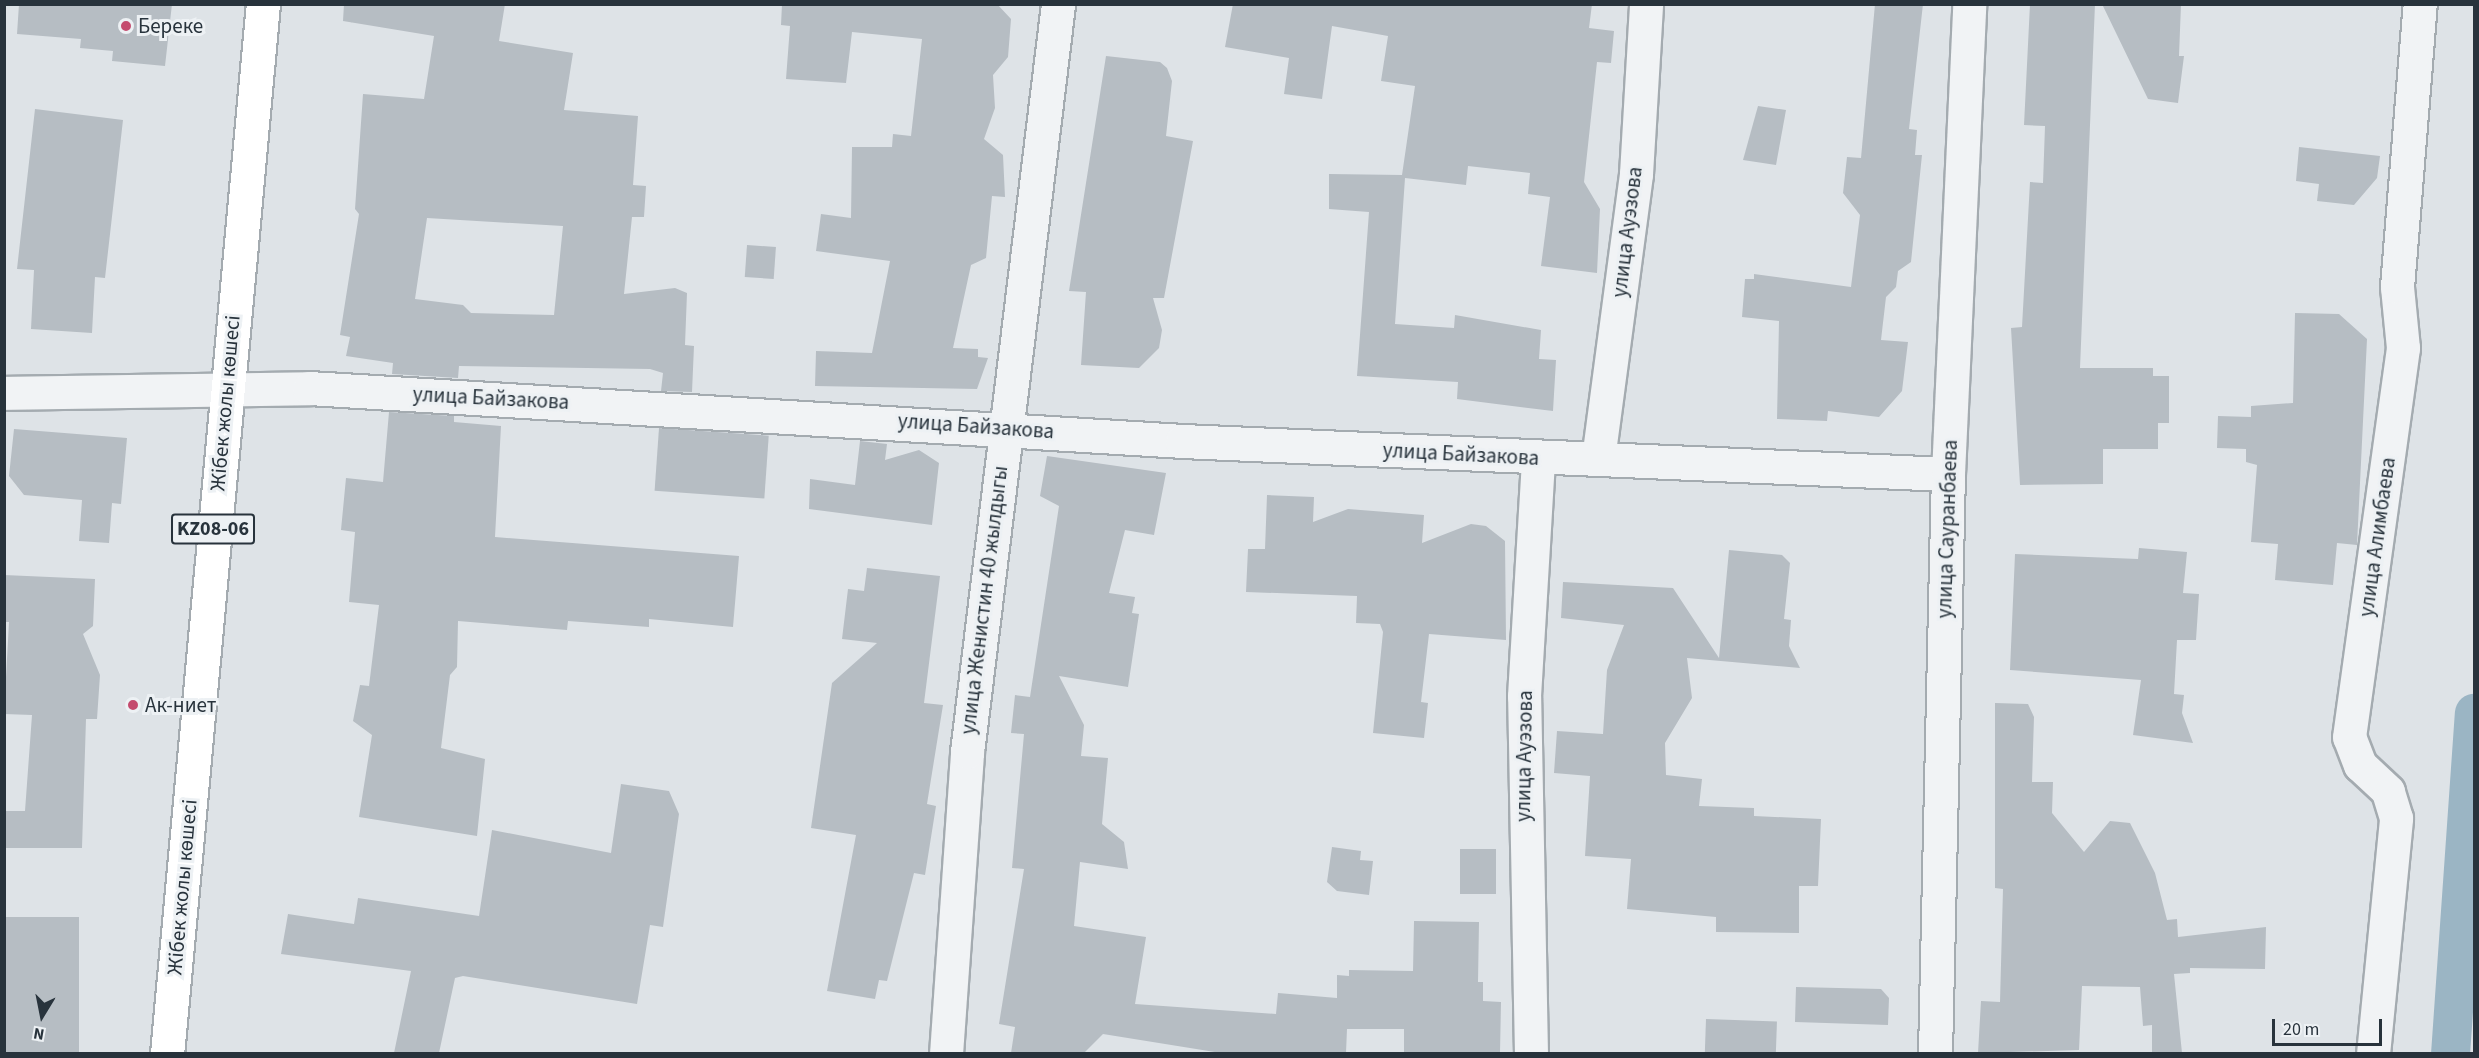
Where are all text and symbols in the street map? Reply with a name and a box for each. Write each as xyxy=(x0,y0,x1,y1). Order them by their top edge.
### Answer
place label: Береке xyxy=(138,13,203,39)
marker: Береке xyxy=(119,19,133,33)
street label: улица Ауэзова xyxy=(1606,165,1648,299)
street label: Жібек жолы көшесі xyxy=(205,314,245,492)
street label: улица Байзакова xyxy=(412,381,570,415)
street label: улица Байзакова xyxy=(897,408,1055,444)
street label: улица Байзакова xyxy=(1382,437,1540,471)
street label: улица Сауранбаева xyxy=(1931,439,1963,619)
street label: улица Алимбаева xyxy=(2353,456,2401,618)
street label: улица Женистин 40 жылдыгы xyxy=(955,464,1013,736)
road number: KZ08-06 xyxy=(171,512,255,546)
street label: улица Ауэзова xyxy=(1510,690,1538,822)
place label: Ак-ниет xyxy=(145,692,216,718)
marker: Ак-ниет xyxy=(126,698,140,712)
street label: Жібек жолы көшесі xyxy=(162,798,202,976)
north arrow xyxy=(12,986,72,1046)
scale bar xyxy=(2275,1007,2384,1045)
text: 20 m xyxy=(2283,1017,2319,1042)
text: N xyxy=(32,1022,46,1045)

